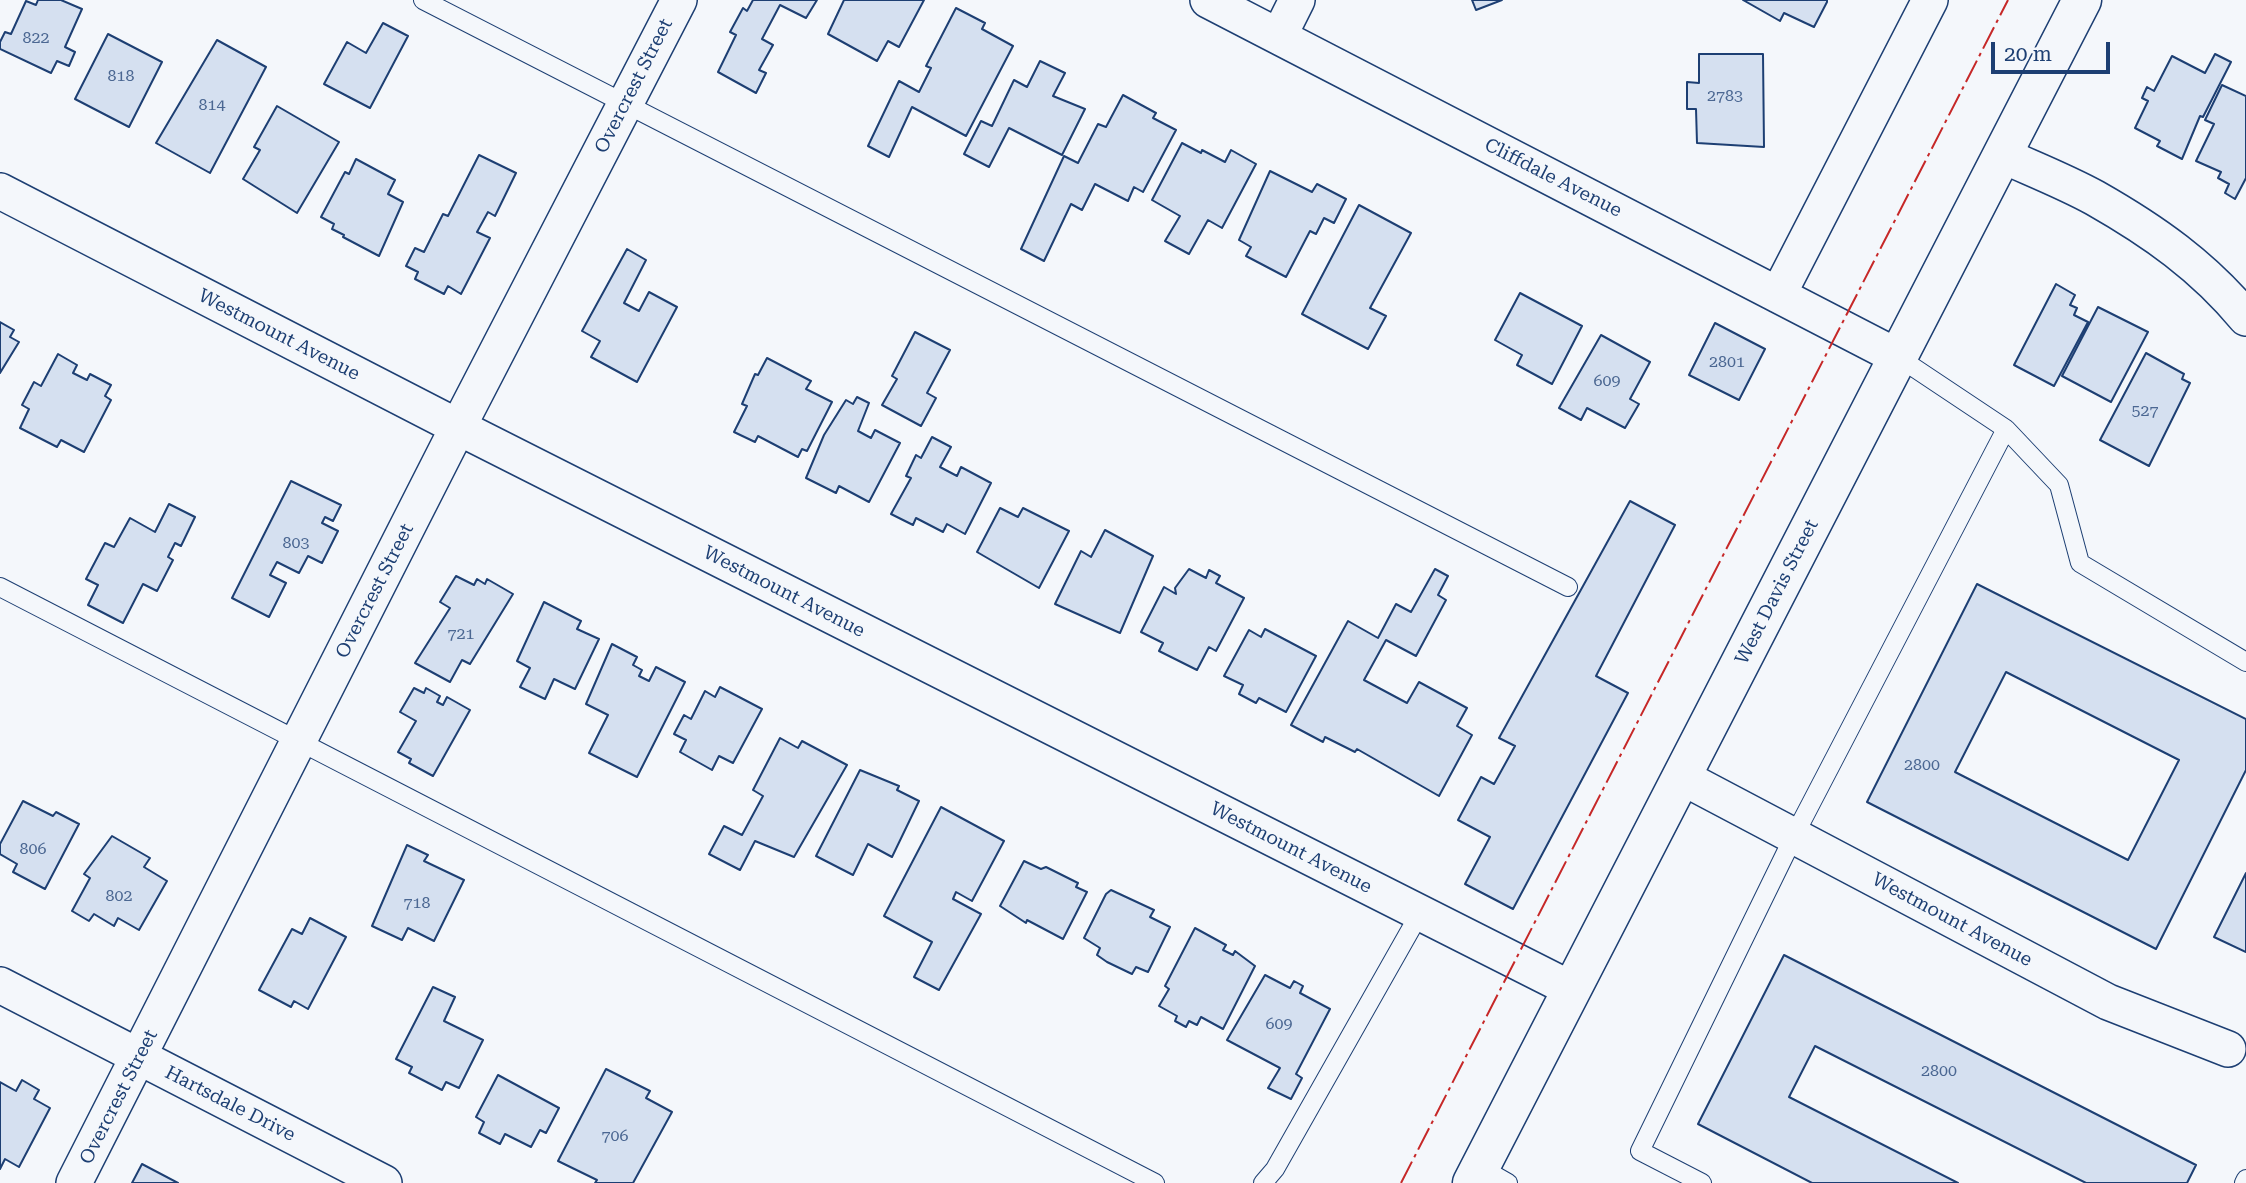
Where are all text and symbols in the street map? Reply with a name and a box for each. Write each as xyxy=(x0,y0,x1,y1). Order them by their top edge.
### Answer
street label: Overcrest Street xyxy=(590,15,678,157)
house number: 822 xyxy=(23,28,49,48)
scale bar xyxy=(1994,28,2113,72)
text: 20 m xyxy=(2004,42,2052,66)
house number: 818 xyxy=(108,66,134,86)
house number: 2783 xyxy=(1707,86,1743,106)
house number: 814 xyxy=(199,95,225,115)
street label: Cliffdale Avenue xyxy=(1481,134,1625,222)
street label: Westmount Avenue xyxy=(194,284,364,386)
house number: 2801 xyxy=(1709,352,1745,372)
house number: 609 xyxy=(1594,371,1620,391)
house number: 527 xyxy=(2132,401,2158,421)
street label: West Davis Street xyxy=(1731,516,1823,668)
street label: Overcrest Street xyxy=(331,520,419,662)
house number: 803 xyxy=(283,533,309,553)
street label: Westmount Avenue xyxy=(699,541,869,643)
house number: 721 xyxy=(448,624,474,644)
house number: 2800 xyxy=(1904,755,1940,775)
street label: Westmount Avenue xyxy=(1206,797,1376,899)
house number: 806 xyxy=(20,839,46,859)
street label: Westmount Avenue xyxy=(1868,868,2036,972)
house number: 802 xyxy=(106,886,132,906)
house number: 718 xyxy=(404,893,430,913)
house number: 609 xyxy=(1266,1014,1292,1034)
street label: Overcrest Street xyxy=(75,1026,163,1168)
street label: Hartsdale Drive xyxy=(161,1061,299,1147)
house number: 2800 xyxy=(1921,1061,1957,1081)
house number: 706 xyxy=(602,1126,628,1146)

